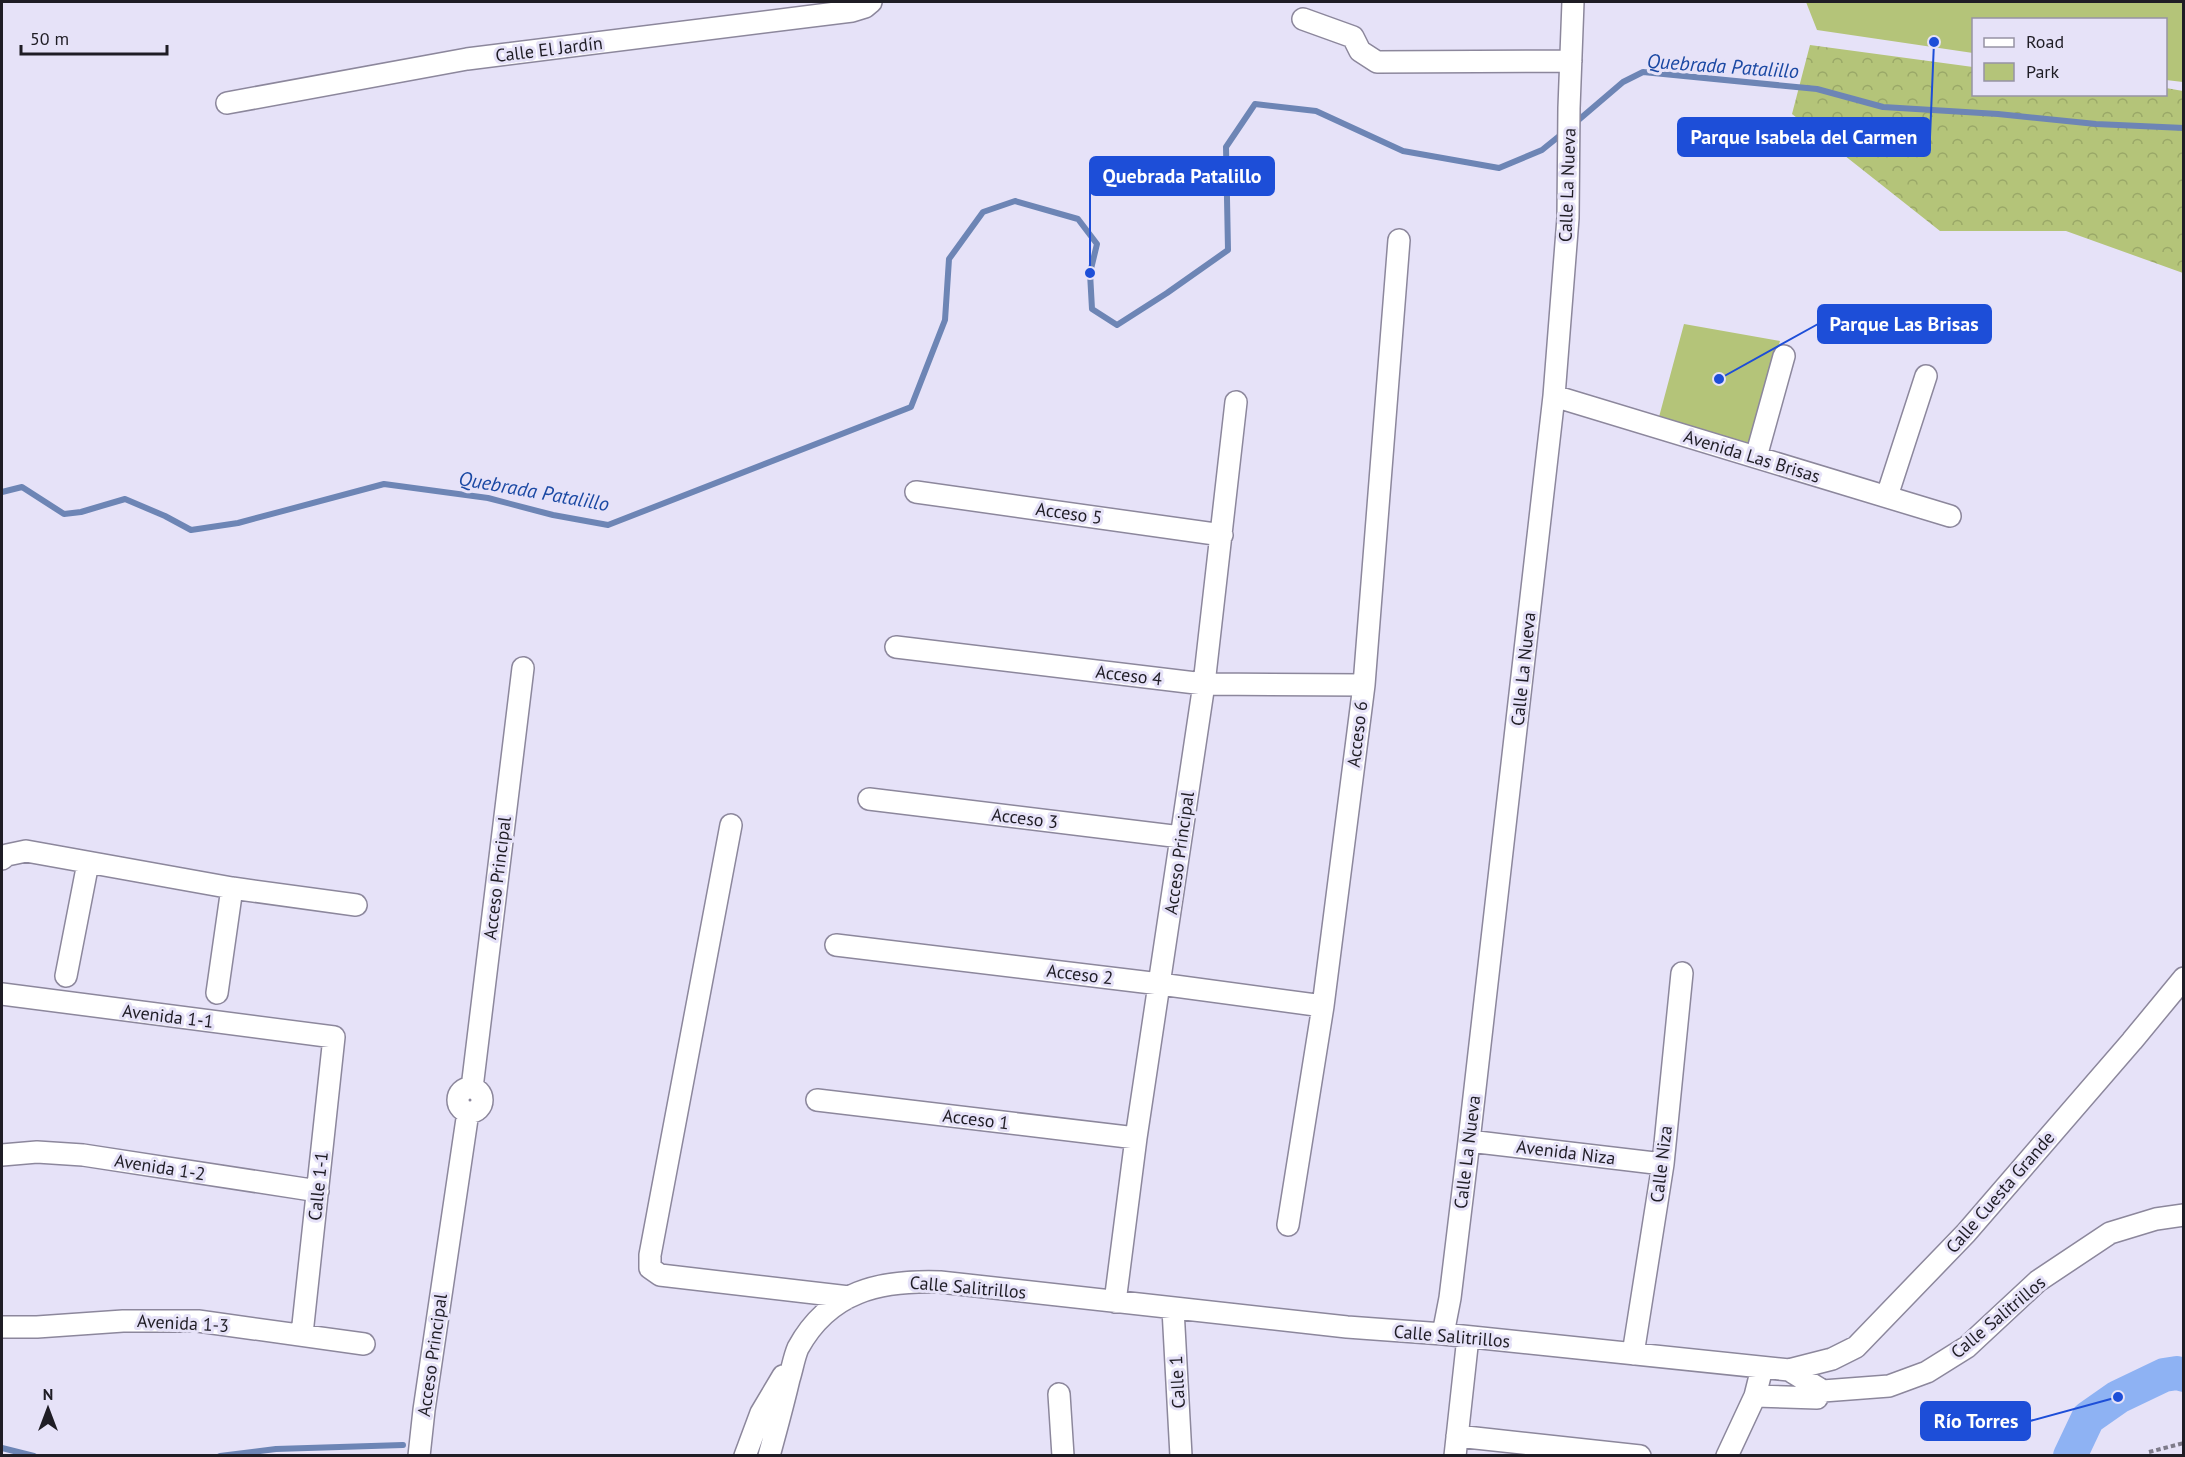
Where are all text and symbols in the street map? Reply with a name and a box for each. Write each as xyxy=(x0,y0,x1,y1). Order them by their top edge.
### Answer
scale bar xyxy=(21,18,166,56)
legend xyxy=(1972,18,2167,96)
text: 50 m xyxy=(30,27,69,50)
text: Road xyxy=(2026,30,2064,53)
street label: Calle El Jardín xyxy=(494,31,604,67)
water label: Quebrada Patalillo xyxy=(1646,48,1800,84)
text: Park xyxy=(2026,60,2059,83)
callout: Parque Isabela del Carmen xyxy=(1678,118,1930,156)
text: Parque Isabela del Carmen xyxy=(1691,124,1917,150)
street label: Calle La Nueva xyxy=(1554,128,1580,242)
callout: Quebrada Patalillo xyxy=(1090,157,1274,195)
text: Quebrada Patalillo xyxy=(1102,163,1262,189)
callout: Parque Las Brisas xyxy=(1818,305,1991,343)
text: Parque Las Brisas xyxy=(1829,311,1979,337)
street label: Avenida Las Brisas xyxy=(1681,424,1823,488)
water label: Quebrada Patalillo xyxy=(457,465,611,517)
street label: Acceso 5 xyxy=(1034,497,1104,529)
street label: Calle La Nueva xyxy=(1506,611,1540,727)
street label: Acceso 4 xyxy=(1094,660,1164,691)
street label: Acceso 6 xyxy=(1342,699,1372,769)
street label: Acceso Principal xyxy=(1159,789,1199,916)
street label: Acceso 3 xyxy=(990,803,1060,833)
street label: Acceso Principal xyxy=(478,814,516,941)
street label: Acceso 2 xyxy=(1045,959,1115,989)
street label: Avenida 1-1 xyxy=(121,999,215,1033)
street label: Calle La Nueva xyxy=(1449,1094,1485,1210)
street label: Acceso 1 xyxy=(941,1104,1011,1134)
street label: Calle Niza xyxy=(1645,1124,1677,1204)
street label: Calle Cuesta Grande xyxy=(1941,1126,2059,1258)
street label: Avenida Niza xyxy=(1515,1135,1617,1169)
street label: Avenida 1-2 xyxy=(113,1148,207,1186)
street label: Calle 1-1 xyxy=(303,1150,333,1222)
street label: Calle Salitrillos xyxy=(909,1270,1027,1304)
street label: Calle Salitrillos xyxy=(1946,1271,2050,1363)
street label: Acceso Principal xyxy=(412,1291,452,1418)
street label: Avenida 1-3 xyxy=(137,1309,229,1337)
street label: Calle Salitrillos xyxy=(1393,1319,1511,1353)
street label: Calle 1 xyxy=(1164,1355,1190,1409)
north arrow xyxy=(18,1379,78,1439)
text: N xyxy=(43,1384,53,1404)
callout: Río Torres xyxy=(1921,1402,2030,1440)
text: Río Torres xyxy=(1934,1408,2018,1434)

